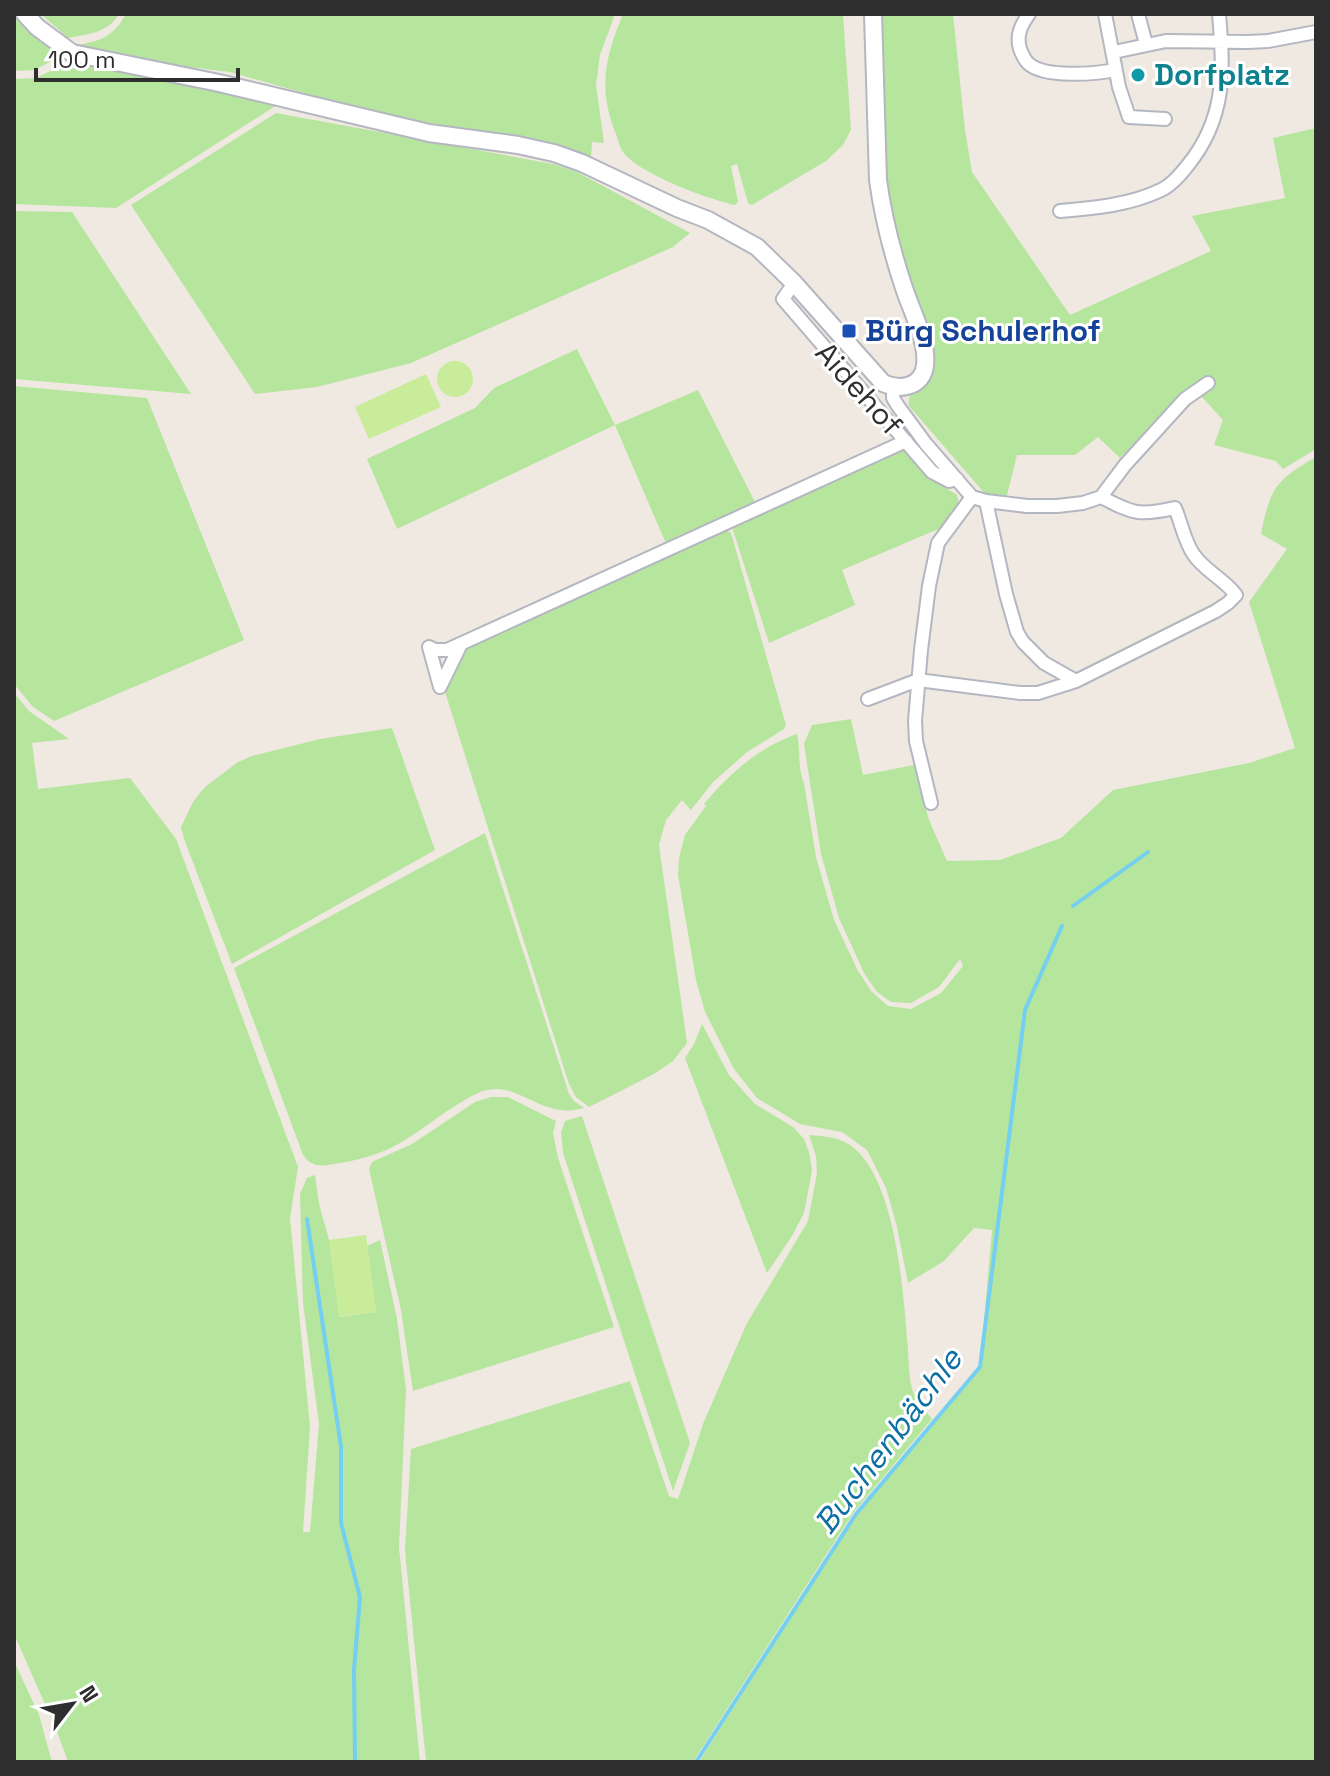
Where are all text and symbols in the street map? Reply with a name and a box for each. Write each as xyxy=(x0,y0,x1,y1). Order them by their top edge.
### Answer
scale bar xyxy=(36,32,238,82)
text: 100 m xyxy=(48,44,116,75)
place label: Dorfplatz xyxy=(1154,55,1290,94)
marker: Dorfplatz xyxy=(1129,66,1147,84)
place label: Bürg Schulerhof xyxy=(865,311,1101,350)
marker: Bürg Schulerhof xyxy=(840,322,858,340)
street label: Aidehof xyxy=(807,334,912,444)
water label: Buchenbächle xyxy=(805,1339,971,1542)
north arrow xyxy=(32,1664,112,1744)
text: N xyxy=(73,1680,105,1707)

